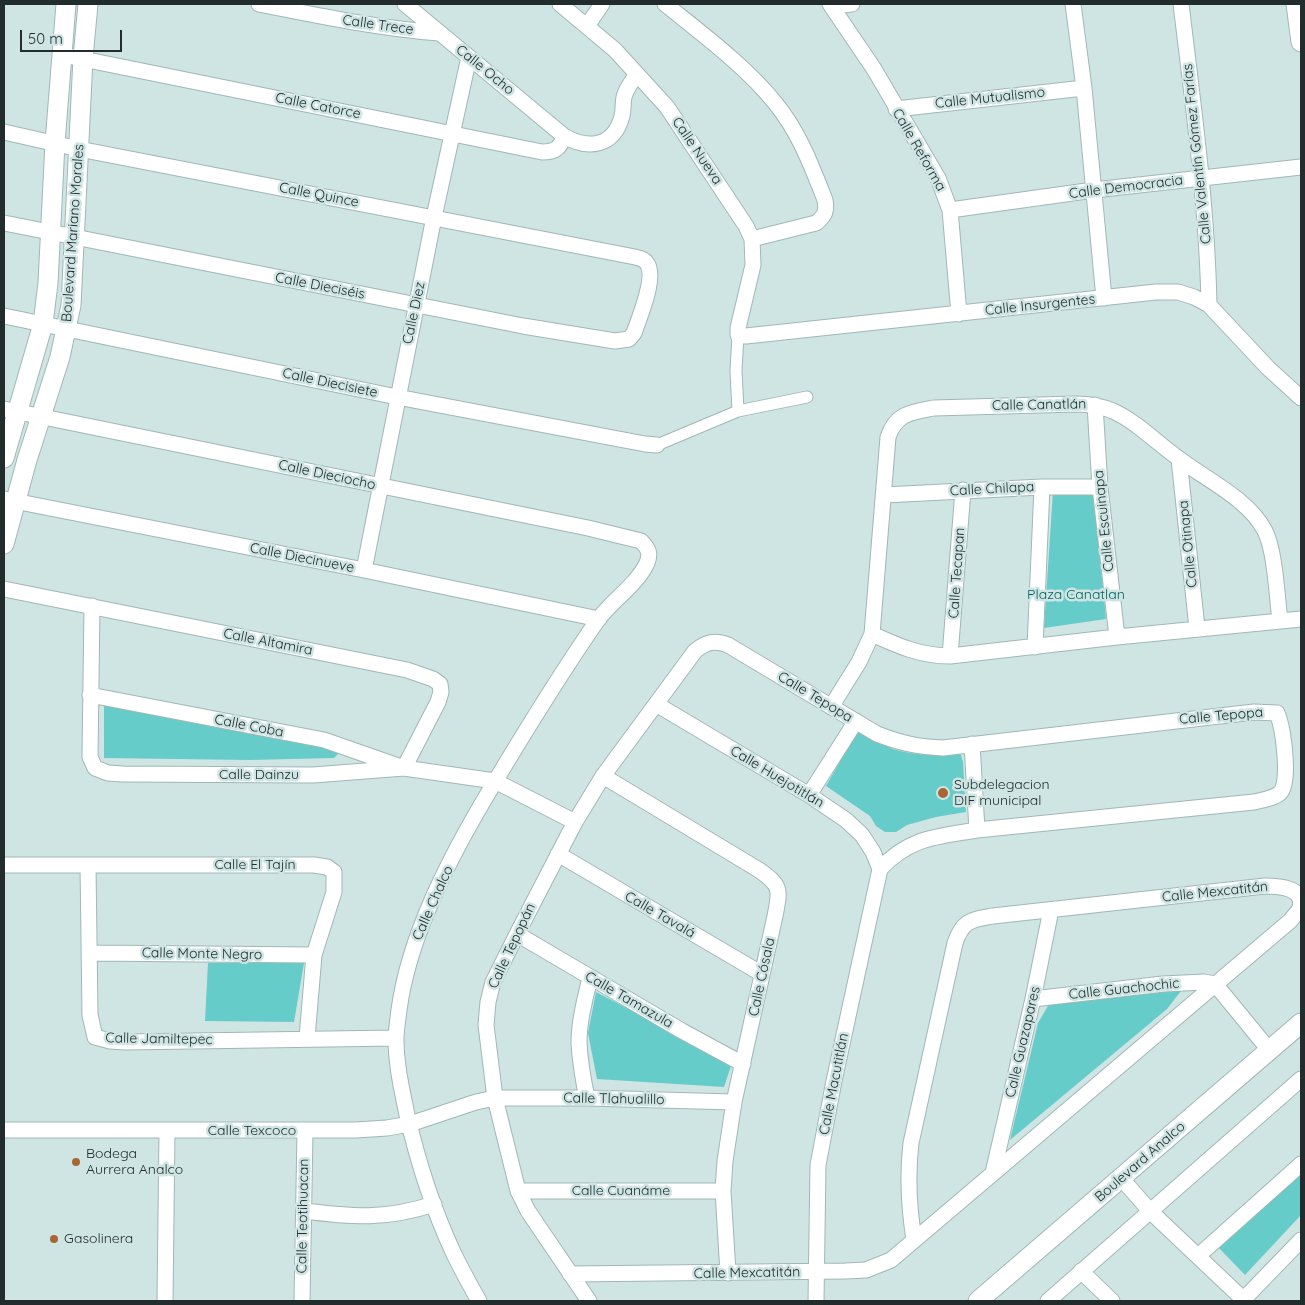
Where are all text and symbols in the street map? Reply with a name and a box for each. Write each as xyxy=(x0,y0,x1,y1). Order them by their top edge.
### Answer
street label: Calle Trece xyxy=(341,12,415,38)
scale bar xyxy=(22,20,125,52)
text: 50 m xyxy=(28,29,63,48)
street label: Calle Ocho xyxy=(452,41,518,99)
street label: Calle Valentín Gómez Farías xyxy=(1179,63,1215,245)
street label: Calle Mutualismo xyxy=(934,84,1046,112)
street label: Calle Catorce xyxy=(274,89,362,123)
street label: Calle Reforma xyxy=(889,106,949,194)
street label: Calle Nueva xyxy=(668,114,726,188)
street label: Boulevard Mariano Morales xyxy=(58,143,88,323)
street label: Calle Democracia xyxy=(1068,172,1184,202)
street label: Calle Quince xyxy=(278,179,360,211)
street label: Calle Dieciséis xyxy=(274,269,366,303)
street label: Calle Diez xyxy=(399,280,429,346)
street label: Calle Insurgentes xyxy=(984,291,1096,319)
street label: Calle Diecisiete xyxy=(281,365,379,401)
street label: Calle Canatlán xyxy=(992,396,1086,414)
street label: Calle Dieciocho xyxy=(277,456,377,494)
street label: Calle Escuinapa xyxy=(1090,469,1118,573)
street label: Calle Chilapa xyxy=(949,478,1035,500)
street label: Calle Otinapa xyxy=(1175,500,1201,588)
street label: Calle Tecapan xyxy=(945,527,969,619)
street label: Calle Diecinueve xyxy=(248,540,356,576)
park label: Plaza Canatlan xyxy=(1027,587,1125,603)
street label: Calle Altamira xyxy=(222,625,314,659)
street label: Calle Tepopa xyxy=(775,668,855,726)
street label: Calle Tepopa xyxy=(1178,704,1264,728)
street label: Calle Coba xyxy=(213,711,285,741)
street label: Calle Huejotitlán xyxy=(727,742,827,812)
street label: Calle Dainzu xyxy=(219,767,299,783)
place label: Subdelegacion DIF municipal xyxy=(954,777,1050,810)
marker: Subdelegacion DIF municipal xyxy=(936,786,950,800)
street label: Calle El Tajín xyxy=(214,857,296,873)
street label: Calle Chalco xyxy=(409,863,457,943)
street label: Calle Mexcatitán xyxy=(1161,878,1269,906)
street label: Calle Tavalá xyxy=(622,888,698,942)
street label: Calle Tepopán xyxy=(485,901,539,991)
street label: Calle Cósala xyxy=(745,936,779,1018)
street label: Calle Monte Negro xyxy=(142,945,262,963)
street label: Calle Tamazula xyxy=(582,968,676,1032)
street label: Calle Guachochic xyxy=(1068,975,1180,1003)
street label: Calle Guazapares xyxy=(1002,985,1044,1099)
street label: Calle Jamiltepec xyxy=(105,1030,213,1048)
street label: Calle Macutitlán xyxy=(816,1032,852,1136)
street label: Calle Tlahualillo xyxy=(563,1090,665,1108)
street label: Boulevard Analco xyxy=(1091,1118,1189,1206)
street label: Calle Texcoco xyxy=(208,1123,296,1139)
place label: Bodega Aurrera Analco xyxy=(86,1146,183,1178)
marker: Bodega Aurrera Analco xyxy=(70,1156,82,1168)
street label: Calle Teotihuacan xyxy=(294,1158,312,1274)
street label: Calle Cuanáme xyxy=(572,1183,670,1199)
place label: Gasolinera xyxy=(64,1231,133,1247)
marker: Gasolinera xyxy=(48,1233,60,1245)
street label: Calle Mexcatitán xyxy=(694,1264,800,1282)

